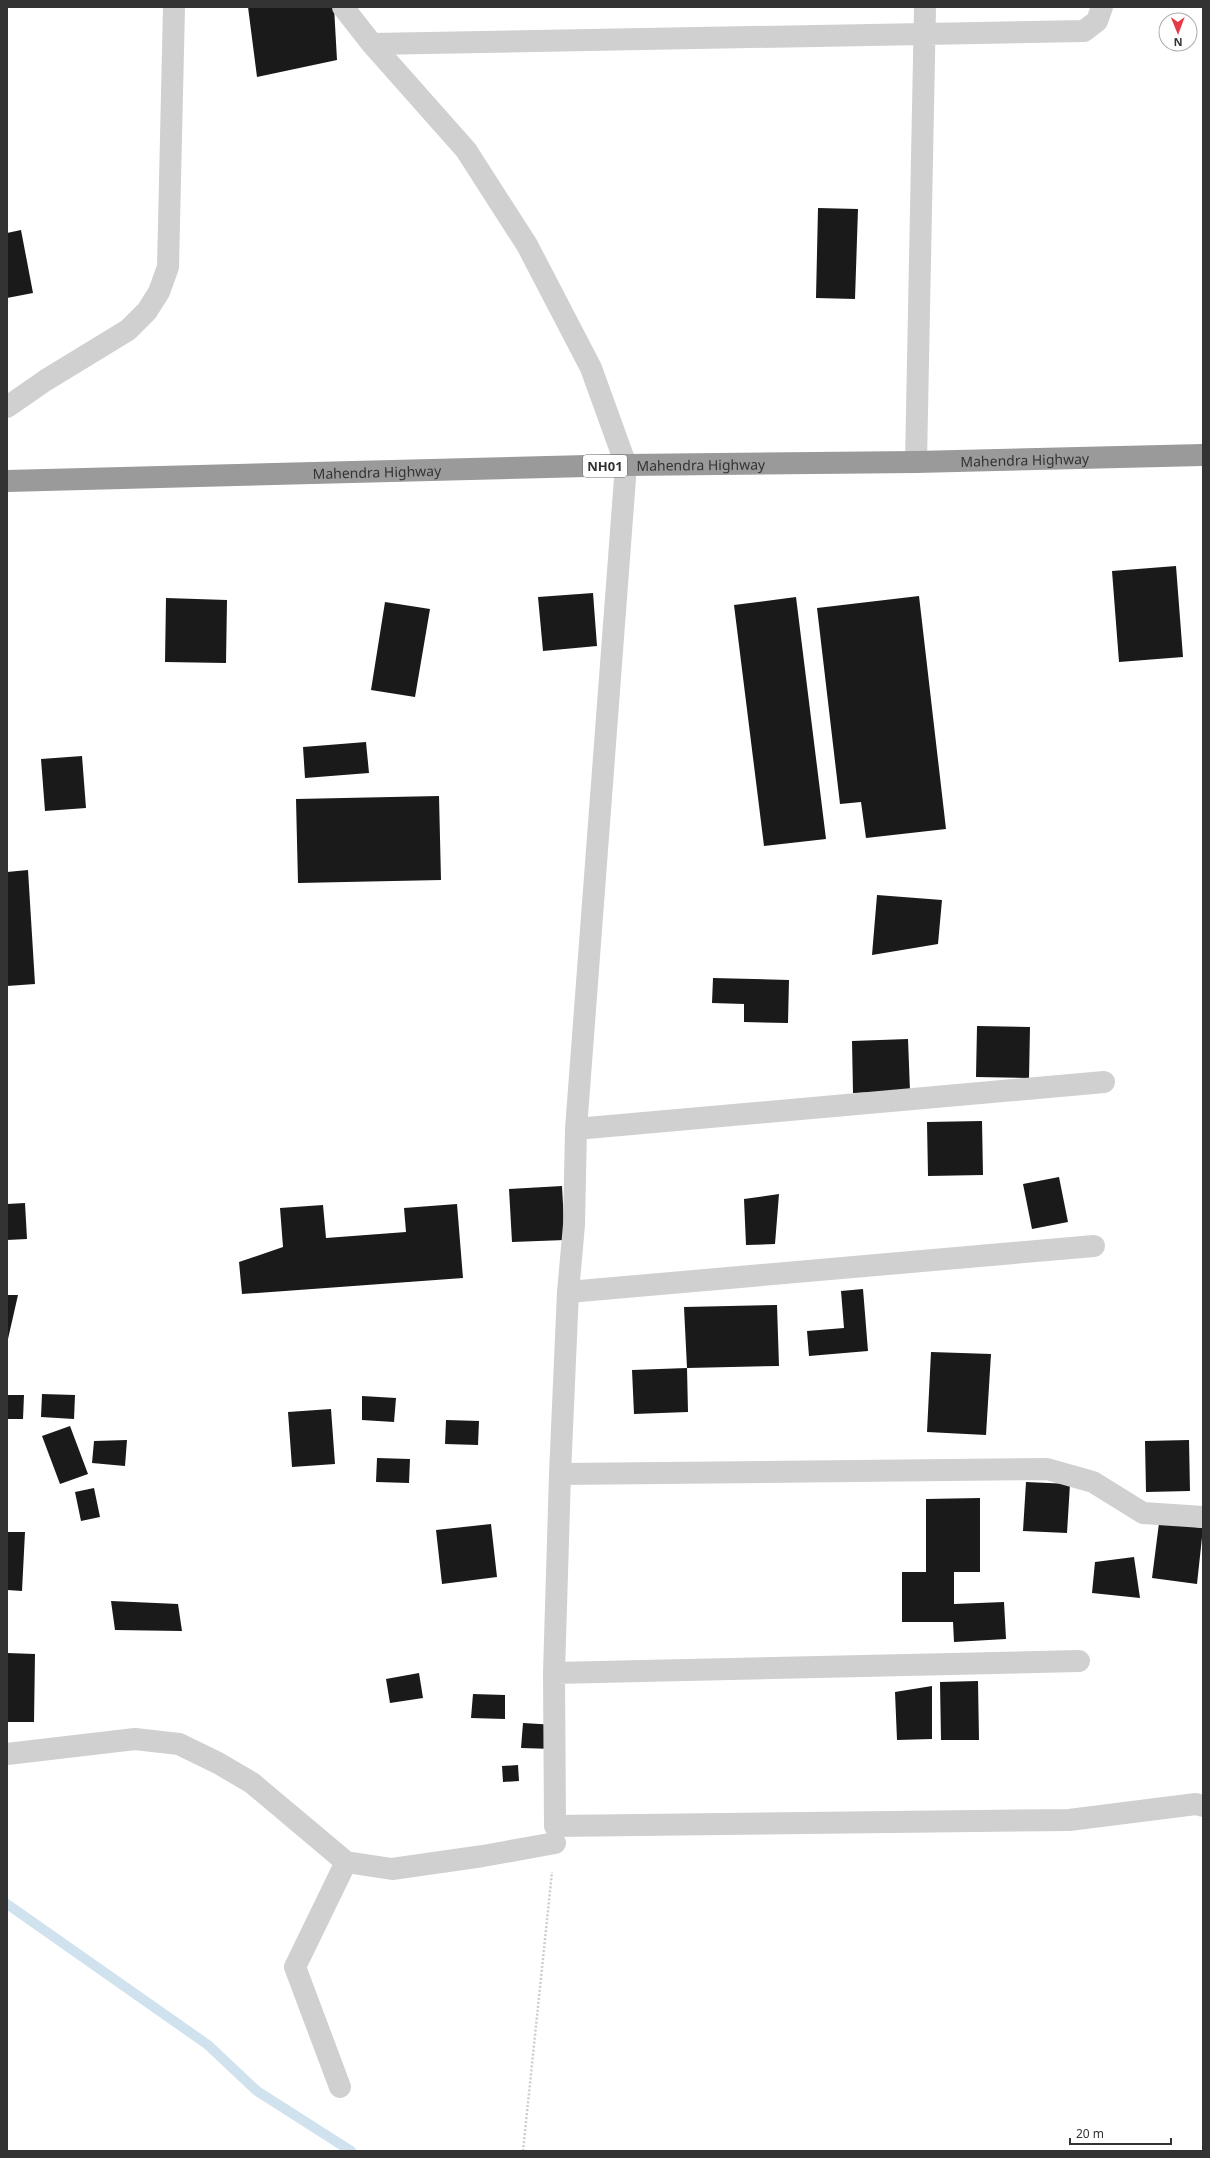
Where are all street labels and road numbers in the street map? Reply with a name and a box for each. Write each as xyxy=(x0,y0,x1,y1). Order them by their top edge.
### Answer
street label: Mahendra Highway xyxy=(960,448,1090,470)
street label: Mahendra Highway xyxy=(636,454,766,474)
road number: NH01 xyxy=(583,455,627,477)
street label: Mahendra Highway xyxy=(312,460,442,483)

